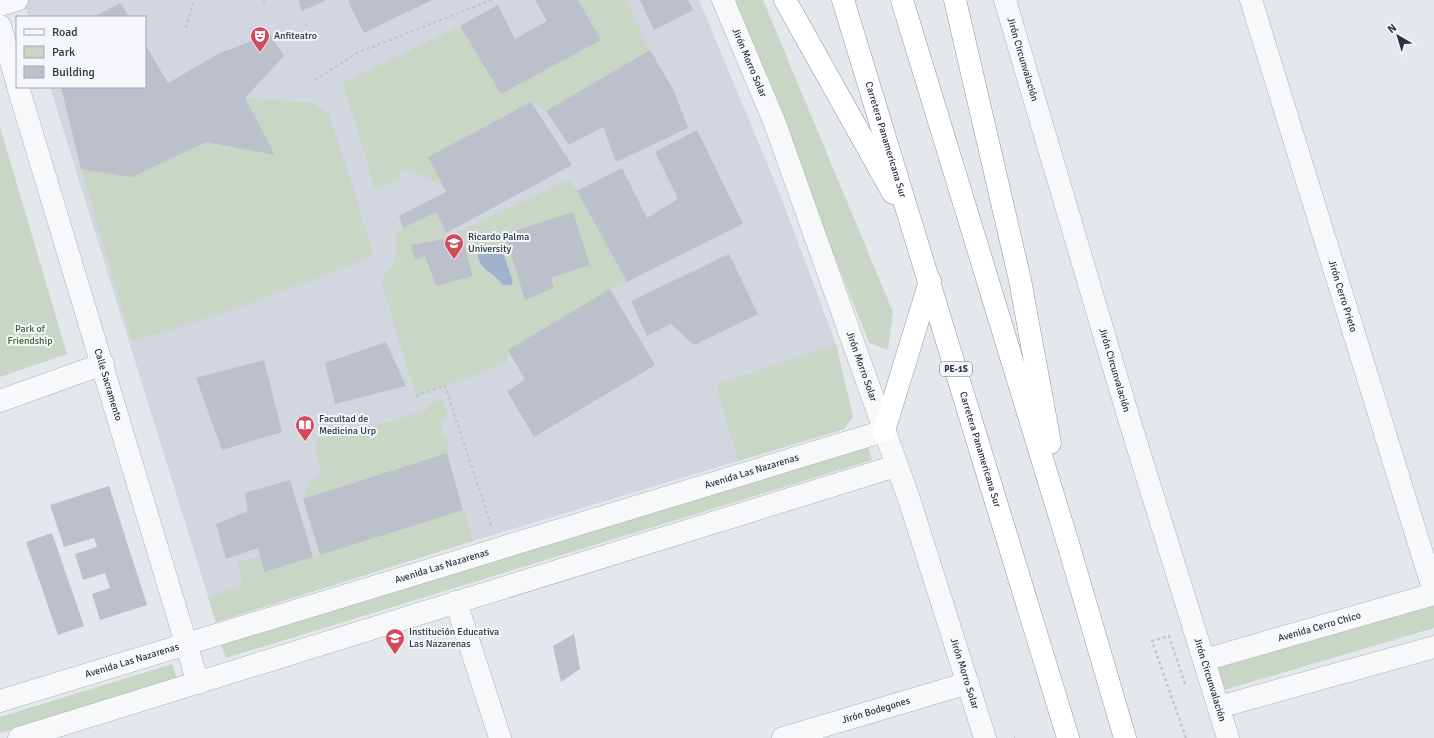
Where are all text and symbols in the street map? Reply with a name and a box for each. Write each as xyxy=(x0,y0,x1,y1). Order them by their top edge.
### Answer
legend xyxy=(16,16,146,88)
street label: Jirón Circunvalación xyxy=(1004,16,1041,103)
north arrow xyxy=(1378,16,1418,56)
text: N xyxy=(1385,21,1399,36)
text: Road xyxy=(52,25,78,40)
theatre icon: Anfiteatro xyxy=(249,25,271,53)
street label: Jirón Morro Solar xyxy=(730,26,769,99)
place label: Anfiteatro xyxy=(274,30,317,42)
text: Park xyxy=(52,45,75,60)
text: Building xyxy=(52,65,95,80)
street label: Carretera Panamericana Sur xyxy=(862,80,909,199)
place label: Ricardo Palma University xyxy=(468,231,529,255)
school or university icon: Ricardo Palma University xyxy=(443,232,465,260)
street label: Jirón Cerro Prieto xyxy=(1326,259,1359,334)
park label: Park of Friendship xyxy=(7,323,53,347)
street label: Jirón Circunvalación xyxy=(1096,327,1133,414)
street label: Jirón Morro Solar xyxy=(844,330,880,404)
street label: Calle Sacramento xyxy=(91,347,125,422)
road number: PE-1S xyxy=(940,362,972,376)
street label: Carretera Panamericana Sur xyxy=(957,390,1003,509)
place label: Facultad de Medicina Urp xyxy=(319,413,376,437)
library icon: Facultad de Medicina Urp xyxy=(294,414,316,442)
street label: Avenida Las Nazarenas xyxy=(703,451,801,491)
street label: Avenida Las Nazarenas xyxy=(393,546,491,586)
street label: Avenida Cerro Chico xyxy=(1276,609,1362,645)
place label: Institución Educativa Las Nazarenas xyxy=(409,626,499,650)
school or university icon: Institución Educativa Las Nazarenas xyxy=(384,627,406,655)
street label: Jirón Circunvalación xyxy=(1191,636,1229,723)
street label: Jirón Morro Solar xyxy=(948,637,982,711)
street label: Avenida Las Nazarenas xyxy=(83,640,181,681)
street label: Jirón Bodegones xyxy=(840,694,912,726)

